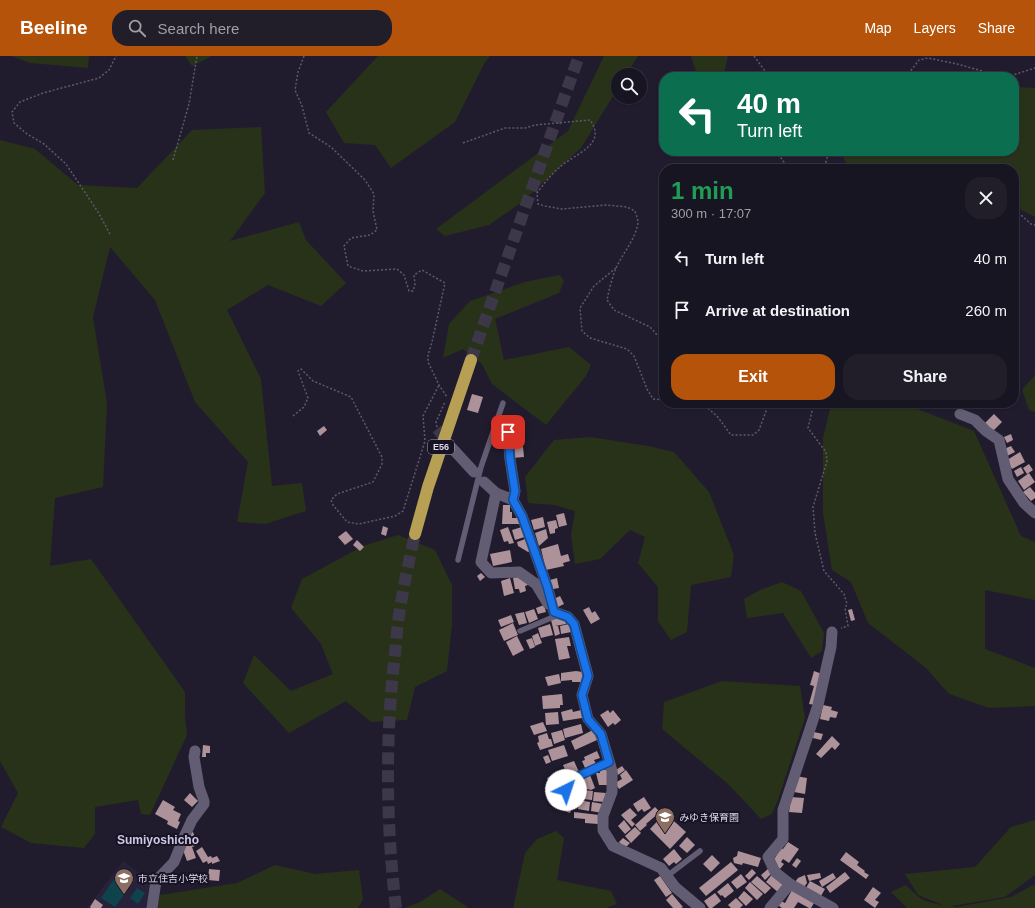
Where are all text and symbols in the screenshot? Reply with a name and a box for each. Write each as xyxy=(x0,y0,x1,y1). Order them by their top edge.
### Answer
search box xyxy=(112,10,392,46)
text: Beeline xyxy=(20,17,88,38)
icon: search xyxy=(126,17,148,39)
text: Search here xyxy=(158,20,239,37)
text: Map xyxy=(864,20,892,36)
text: Layers xyxy=(914,20,956,36)
text: Share xyxy=(978,20,1015,36)
map controls xyxy=(611,68,647,104)
button: search xyxy=(611,68,647,104)
icon: left xyxy=(671,88,723,140)
text: 40 m xyxy=(737,88,801,119)
text: Turn left xyxy=(737,121,802,141)
text: 1 min xyxy=(671,177,734,204)
button: close xyxy=(965,177,1007,219)
text: 300 m · 17:07 xyxy=(671,206,751,221)
icon: left xyxy=(671,247,693,269)
text: Turn left xyxy=(705,250,764,267)
text: 40 m xyxy=(974,250,1007,267)
icon: arrive xyxy=(671,299,693,321)
text: Arrive at destination xyxy=(705,302,850,319)
text: 260 m xyxy=(965,302,1007,319)
button: Exit xyxy=(671,354,835,400)
button: Share xyxy=(843,354,1007,400)
pin xyxy=(491,415,525,449)
icon: arrive xyxy=(497,421,519,443)
road number: E56 xyxy=(428,440,454,454)
position arrow xyxy=(545,769,587,811)
school or university icon: みゆき保育園 xyxy=(654,806,676,834)
place label: みゆき保育園 xyxy=(679,812,739,823)
district label: Sumiyoshicho xyxy=(117,833,199,847)
school or university icon: 市立住吉小学校 xyxy=(113,867,135,895)
place label: 市立住吉小学校 xyxy=(138,873,208,884)

